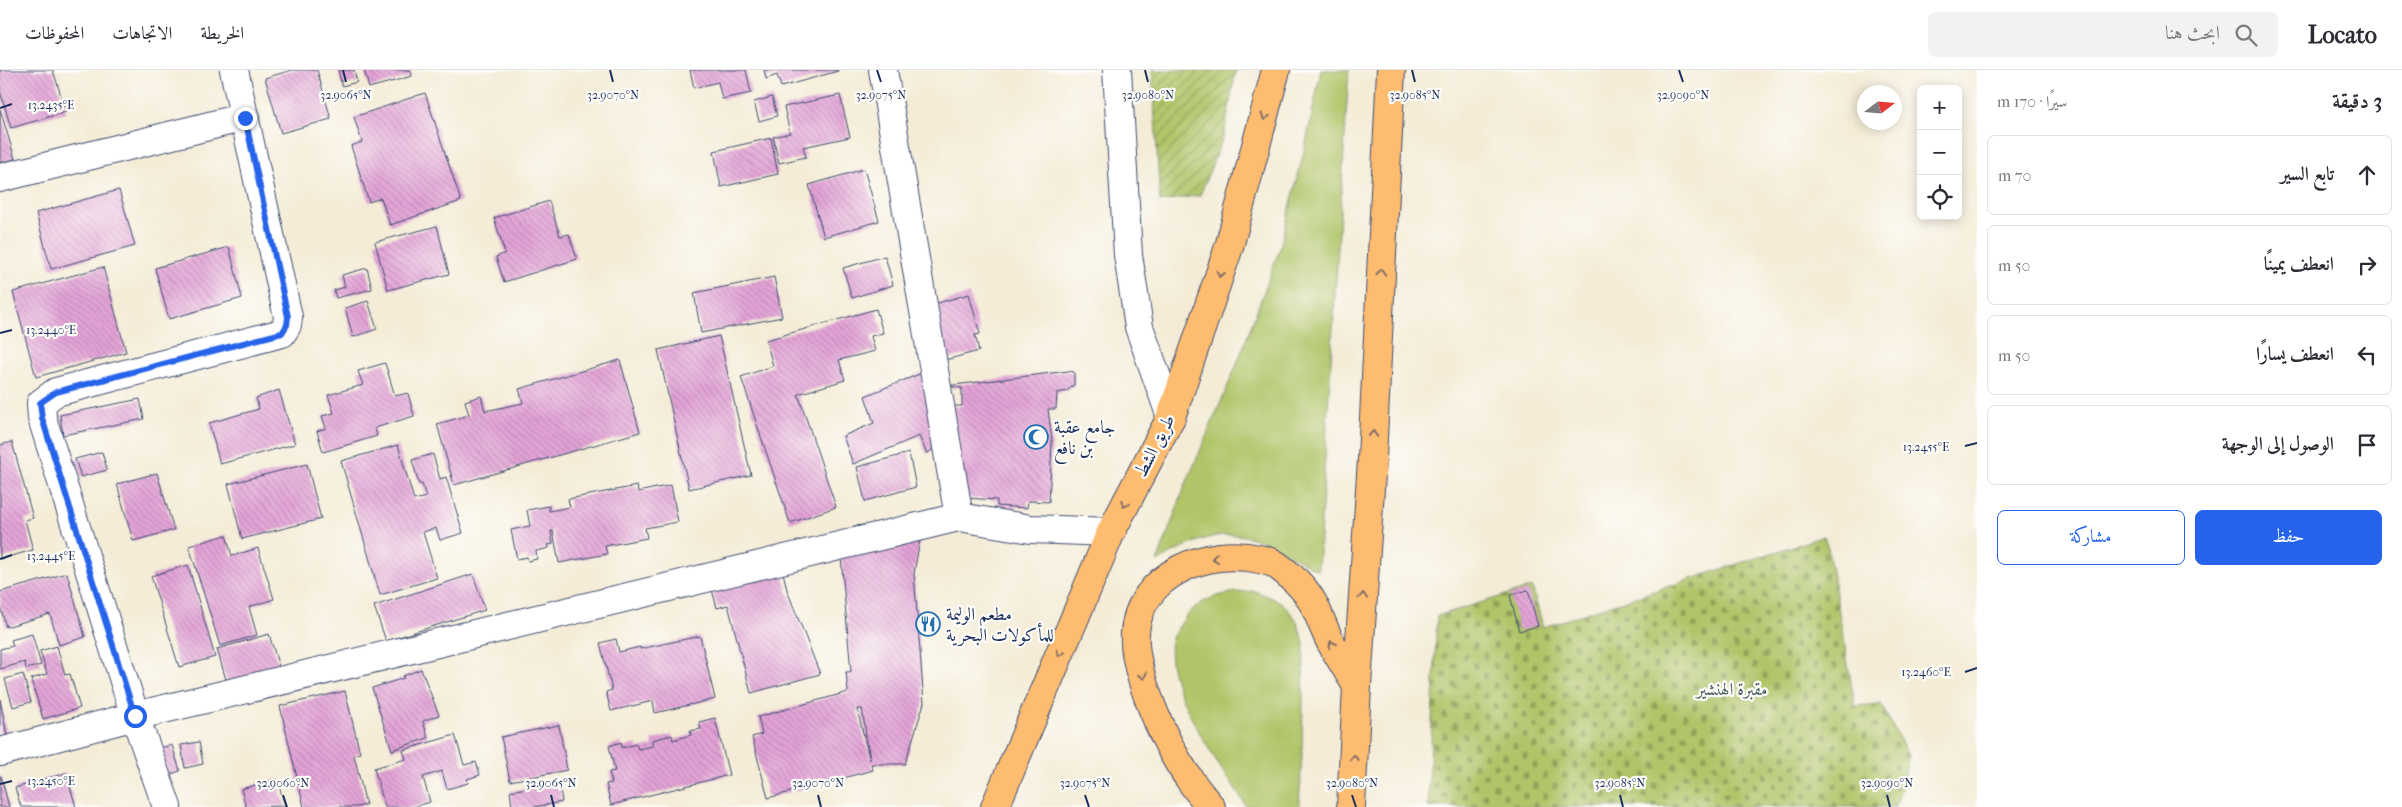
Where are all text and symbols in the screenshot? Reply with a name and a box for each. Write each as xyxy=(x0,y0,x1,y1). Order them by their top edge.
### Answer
search box xyxy=(1928,12,2278,57)
icon: search xyxy=(2232,21,2260,49)
text: Locato xyxy=(2308,21,2377,49)
text: ابحث هنا xyxy=(2165,22,2220,44)
text: المحفوظات xyxy=(25,23,84,44)
text: الاتجاهات xyxy=(112,23,172,44)
text: الخريطة xyxy=(200,23,244,44)
north arrow xyxy=(1857,85,1902,130)
map controls xyxy=(1917,85,1962,220)
button: + xyxy=(1917,85,1962,130)
text: 32.9065°N xyxy=(320,88,372,102)
text: 32.9070°N xyxy=(587,88,639,102)
text: 32.9075°N xyxy=(856,88,906,102)
text: 32.9080°N xyxy=(1122,88,1174,102)
text: 32.9085°N xyxy=(1390,88,1440,102)
text: 32.9090°N xyxy=(1657,88,1709,102)
text: 3 دقيقة xyxy=(2332,89,2382,113)
text: سيرًا · 170 m xyxy=(1997,92,2067,111)
text: 13.2435°E xyxy=(28,98,74,112)
route end xyxy=(234,107,257,130)
one-way arrow xyxy=(1260,113,1271,122)
button: − xyxy=(1917,130,1962,175)
icon: ahead xyxy=(2353,161,2381,189)
text: تابع السير xyxy=(2280,163,2334,185)
text: 70 m xyxy=(1998,166,2031,185)
button: locate xyxy=(1917,175,1962,220)
icon: right xyxy=(2353,251,2381,279)
text: انعطف يمينًا xyxy=(2264,253,2334,275)
text: 50 m xyxy=(1998,256,2030,275)
one-way arrow xyxy=(1376,267,1387,275)
one-way arrow xyxy=(1216,269,1226,277)
text: 13.2440°E xyxy=(26,323,76,337)
icon: left xyxy=(2353,341,2381,369)
text: انعطف يسارًا xyxy=(2256,343,2334,365)
text: 50 m xyxy=(1998,346,2030,365)
street label: طريق الشط xyxy=(1130,411,1181,481)
place label: جامع عقبة بن نافع xyxy=(1054,417,1115,464)
mosque icon: جامع عقبة بن نافع xyxy=(1023,424,1049,450)
one-way arrow xyxy=(1368,430,1379,438)
icon: arrive xyxy=(2353,431,2381,459)
text: الوصول إلى الوجهة xyxy=(2222,433,2334,455)
text: 13.2455°E xyxy=(1903,440,1949,454)
one-way arrow xyxy=(1121,499,1131,508)
button: مشاركة xyxy=(1997,510,2185,565)
button: حفظ xyxy=(2195,510,2382,565)
text: 13.2445°E xyxy=(27,549,75,563)
one-way arrow xyxy=(1210,552,1218,563)
one-way arrow xyxy=(1357,592,1368,600)
place label: مطعم الوليمة للمأكولات البحرية xyxy=(946,604,1054,647)
restaurant icon: مطعم الوليمة للمأكولات البحرية xyxy=(915,611,941,637)
one-way arrow xyxy=(1329,640,1339,649)
one-way arrow xyxy=(1056,648,1066,657)
text: 13.2460°E xyxy=(1901,665,1951,679)
one-way arrow xyxy=(1137,672,1147,680)
park label: مقبرة الهنشير xyxy=(1695,679,1767,700)
route start xyxy=(124,705,147,728)
one-way arrow xyxy=(1348,754,1359,762)
text: 13.2450°E xyxy=(27,774,75,788)
text: 32.9060°N xyxy=(257,776,309,790)
text: 32.9065°N xyxy=(525,776,577,790)
text: 32.9070°N xyxy=(792,776,844,790)
text: 32.9075°N xyxy=(1060,776,1110,790)
text: 32.9080°N xyxy=(1326,776,1378,790)
text: 32.9085°N xyxy=(1595,776,1645,790)
text: 32.9090°N xyxy=(1861,776,1913,790)

